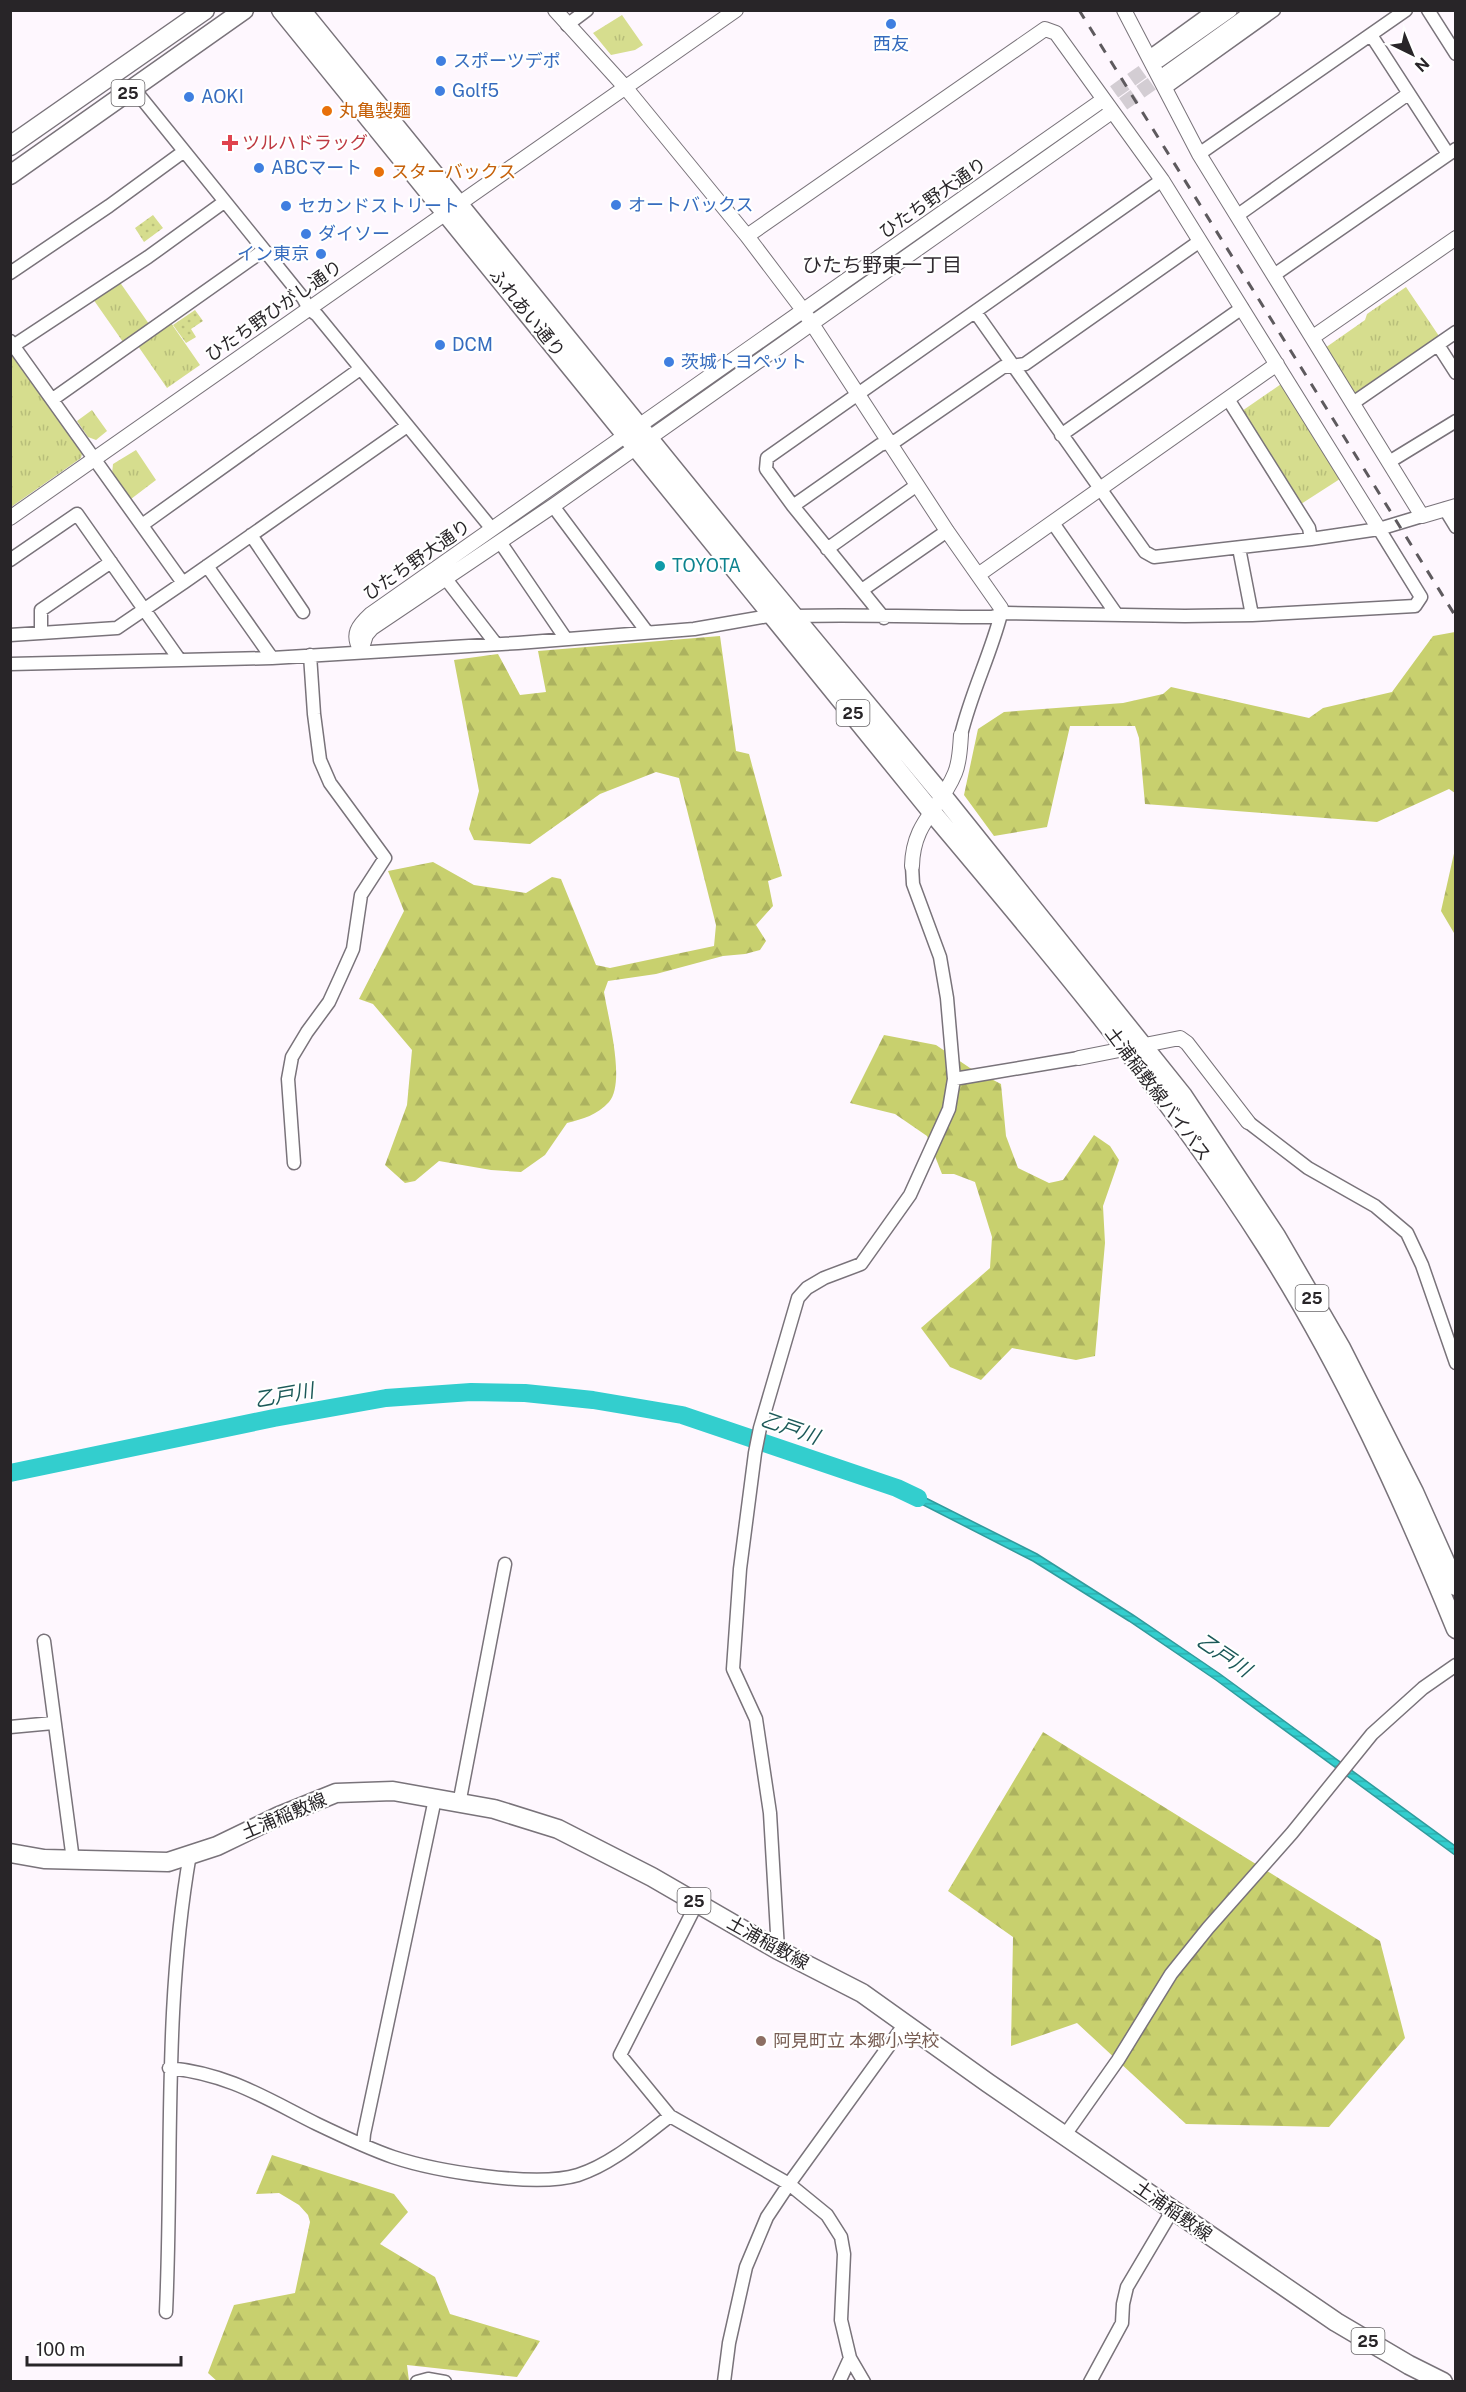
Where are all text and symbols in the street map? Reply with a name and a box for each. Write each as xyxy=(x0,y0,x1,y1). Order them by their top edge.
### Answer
marker: 西友 xyxy=(884,17,898,31)
north arrow xyxy=(1382,24,1442,84)
place label: 西友 xyxy=(873,33,909,54)
place label: スポーツデポ xyxy=(453,50,561,71)
text: N xyxy=(1411,53,1433,76)
marker: スポーツデポ xyxy=(434,54,448,68)
road number: 25 xyxy=(112,80,144,106)
place label: Golf5 xyxy=(452,80,499,101)
marker: Golf5 xyxy=(433,84,447,98)
place label: AOKI xyxy=(201,86,244,107)
marker: AOKI xyxy=(182,90,196,104)
place label: 丸亀製麺 xyxy=(339,100,411,121)
marker: 丸亀製麺 xyxy=(320,104,334,118)
place label: ツルハドラッグ xyxy=(242,132,368,153)
marker: ツルハドラッグ xyxy=(223,136,237,150)
street label: ひたち野大通り xyxy=(875,153,990,242)
place label: ABCマート xyxy=(271,157,362,178)
marker: ABCマート xyxy=(252,161,266,175)
place label: スターバックス xyxy=(391,161,516,182)
marker: スターバックス xyxy=(372,165,386,179)
place label: オートバックス xyxy=(628,194,753,215)
place label: セカンドストリート xyxy=(298,195,460,216)
marker: オートバックス xyxy=(609,198,623,212)
marker: セカンドストリート xyxy=(279,199,293,213)
place label: ダイソー xyxy=(318,223,390,244)
marker: ダイソー xyxy=(299,227,313,241)
place label: イン東京 xyxy=(237,243,309,264)
marker: イン東京 xyxy=(314,247,328,261)
district label: ひたち野東一丁目 xyxy=(802,253,962,277)
street label: ひたち野ひがし通り xyxy=(201,256,346,366)
street label: ふれあい通り xyxy=(485,264,570,361)
place label: DCM xyxy=(452,334,493,355)
marker: DCM xyxy=(433,338,447,352)
place label: 茨城トヨペット xyxy=(681,351,807,372)
marker: 茨城トヨペット xyxy=(662,355,676,369)
street label: ひたち野大通り xyxy=(359,515,474,604)
place label: TOYOTA xyxy=(672,555,741,576)
marker: TOYOTA xyxy=(653,559,667,573)
road number: 25 xyxy=(836,700,870,726)
street label: 土浦稲敷線バイパス xyxy=(1101,1023,1215,1165)
road number: 25 xyxy=(1296,1285,1328,1311)
water label: 乙戸川 xyxy=(252,1378,318,1412)
water label: 乙戸川 xyxy=(758,1407,824,1450)
water label: 乙戸川 xyxy=(1192,1628,1257,1683)
street label: 土浦稲敷線 xyxy=(238,1788,329,1843)
road number: 25 xyxy=(678,1888,710,1914)
street label: 土浦稲敷線 xyxy=(724,1912,813,1974)
place label: 阿見町立 本郷小学校 xyxy=(773,2030,939,2051)
marker: 阿見町立 本郷小学校 xyxy=(754,2034,768,2048)
street label: 土浦稲敷線 xyxy=(1130,2176,1216,2245)
road number: 25 xyxy=(1352,2328,1384,2354)
scale bar xyxy=(27,2329,182,2367)
text: 100 m xyxy=(36,2339,85,2360)

